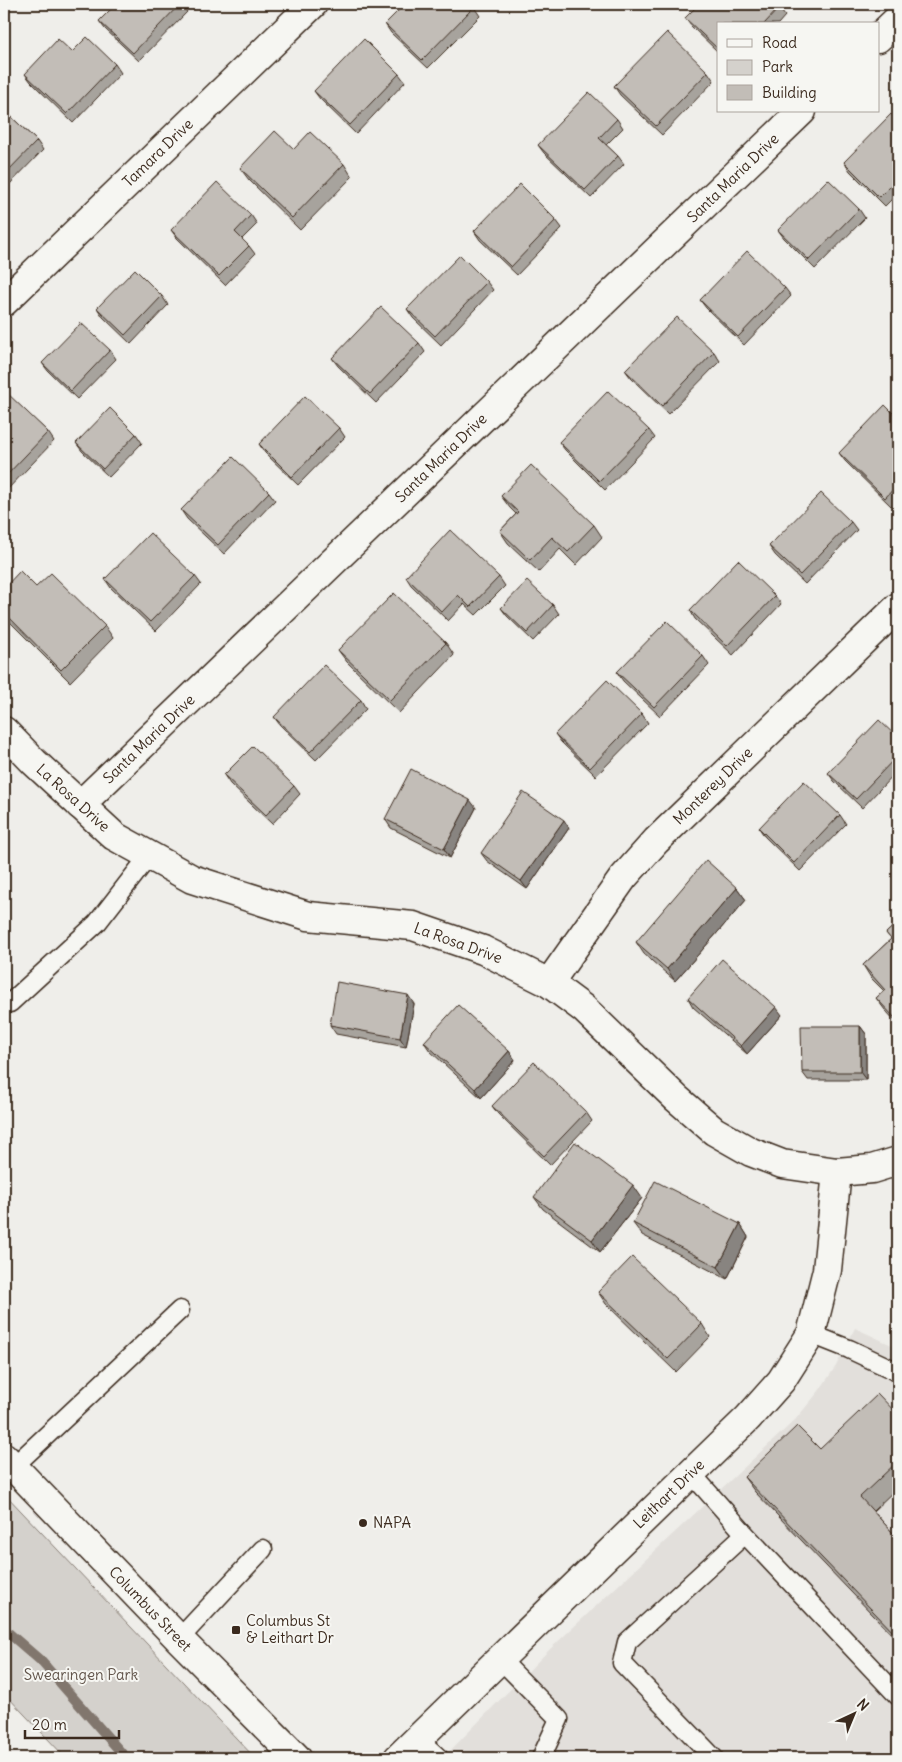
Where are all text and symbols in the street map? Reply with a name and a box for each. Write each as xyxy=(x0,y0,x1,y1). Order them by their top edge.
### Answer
legend xyxy=(717,22,880,112)
text: Road xyxy=(762,33,797,52)
text: Park xyxy=(762,57,793,76)
text: Building xyxy=(762,83,817,102)
street label: Tamara Drive xyxy=(118,114,197,191)
street label: Santa Maria Drive xyxy=(683,129,783,226)
street label: Santa Maria Drive xyxy=(391,409,491,506)
street label: Santa Maria Drive xyxy=(99,690,199,787)
street label: Monterey Drive xyxy=(669,743,756,828)
street label: La Rosa Drive xyxy=(33,760,114,836)
street label: La Rosa Drive xyxy=(411,918,505,967)
street label: Leithart Drive xyxy=(629,1455,708,1532)
place label: NAPA xyxy=(373,1513,412,1532)
marker: NAPA xyxy=(357,1517,369,1529)
street label: Columbus Street xyxy=(105,1562,196,1655)
place label: Columbus St & Leithart Dr xyxy=(246,1611,334,1647)
marker: Columbus St & Leithart Dr xyxy=(230,1624,242,1636)
park label: Swearingen Park xyxy=(24,1665,139,1684)
north arrow xyxy=(830,1690,880,1740)
text: N xyxy=(853,1695,873,1714)
scale bar xyxy=(25,1707,119,1739)
text: 20 m xyxy=(32,1715,67,1734)

